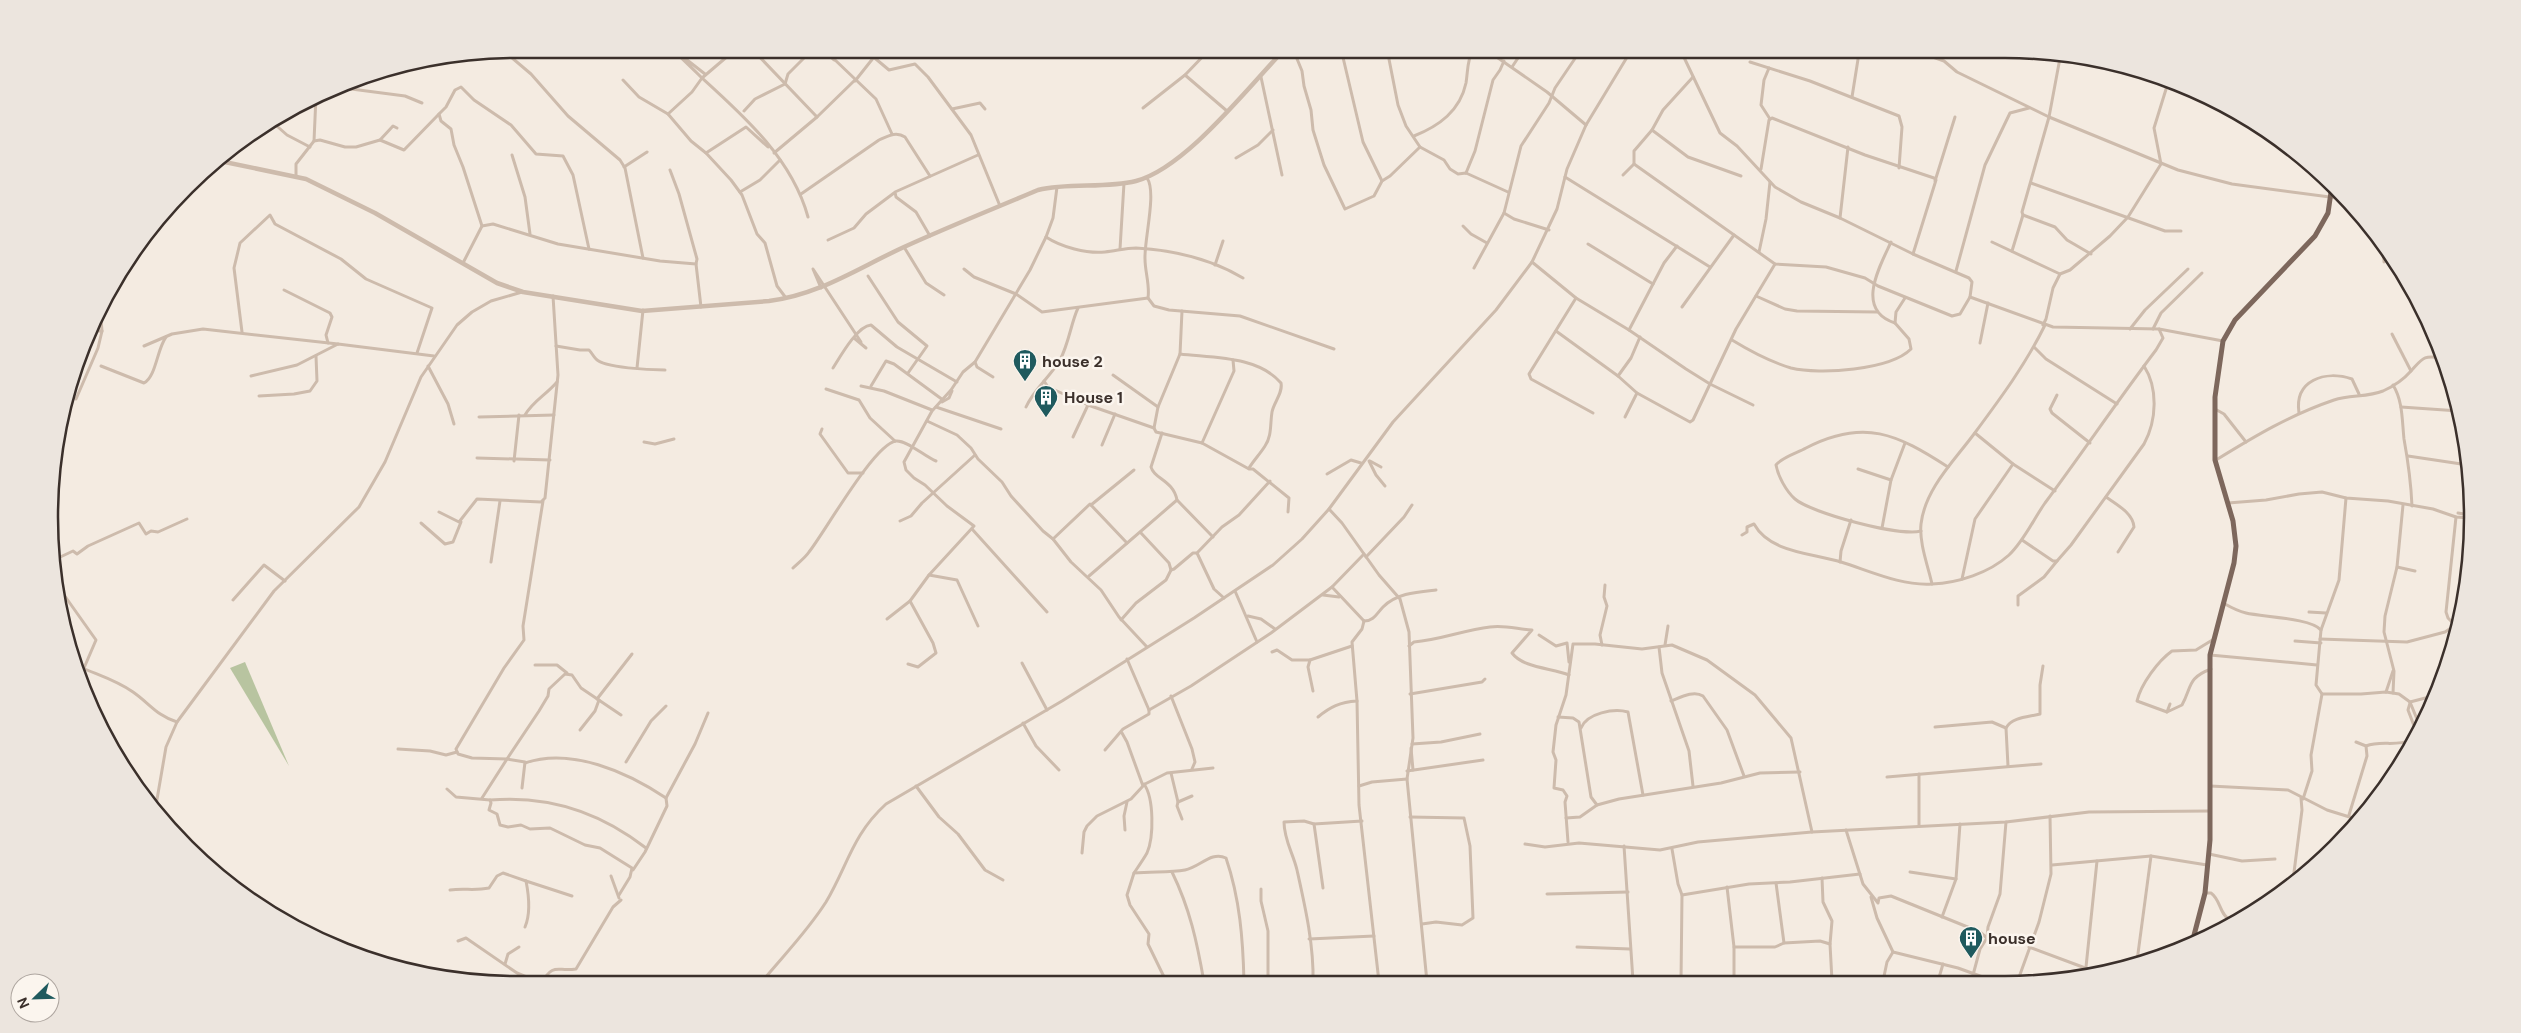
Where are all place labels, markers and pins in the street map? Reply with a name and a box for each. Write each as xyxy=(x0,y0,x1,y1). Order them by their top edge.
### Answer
building icon: house 2 xyxy=(1012,348,1038,382)
place label: house 2 xyxy=(1042,351,1103,372)
building icon: House 1 xyxy=(1033,384,1059,418)
place label: House 1 xyxy=(1064,387,1123,408)
building icon: house xyxy=(1958,925,1984,959)
place label: house xyxy=(1988,928,2036,949)

